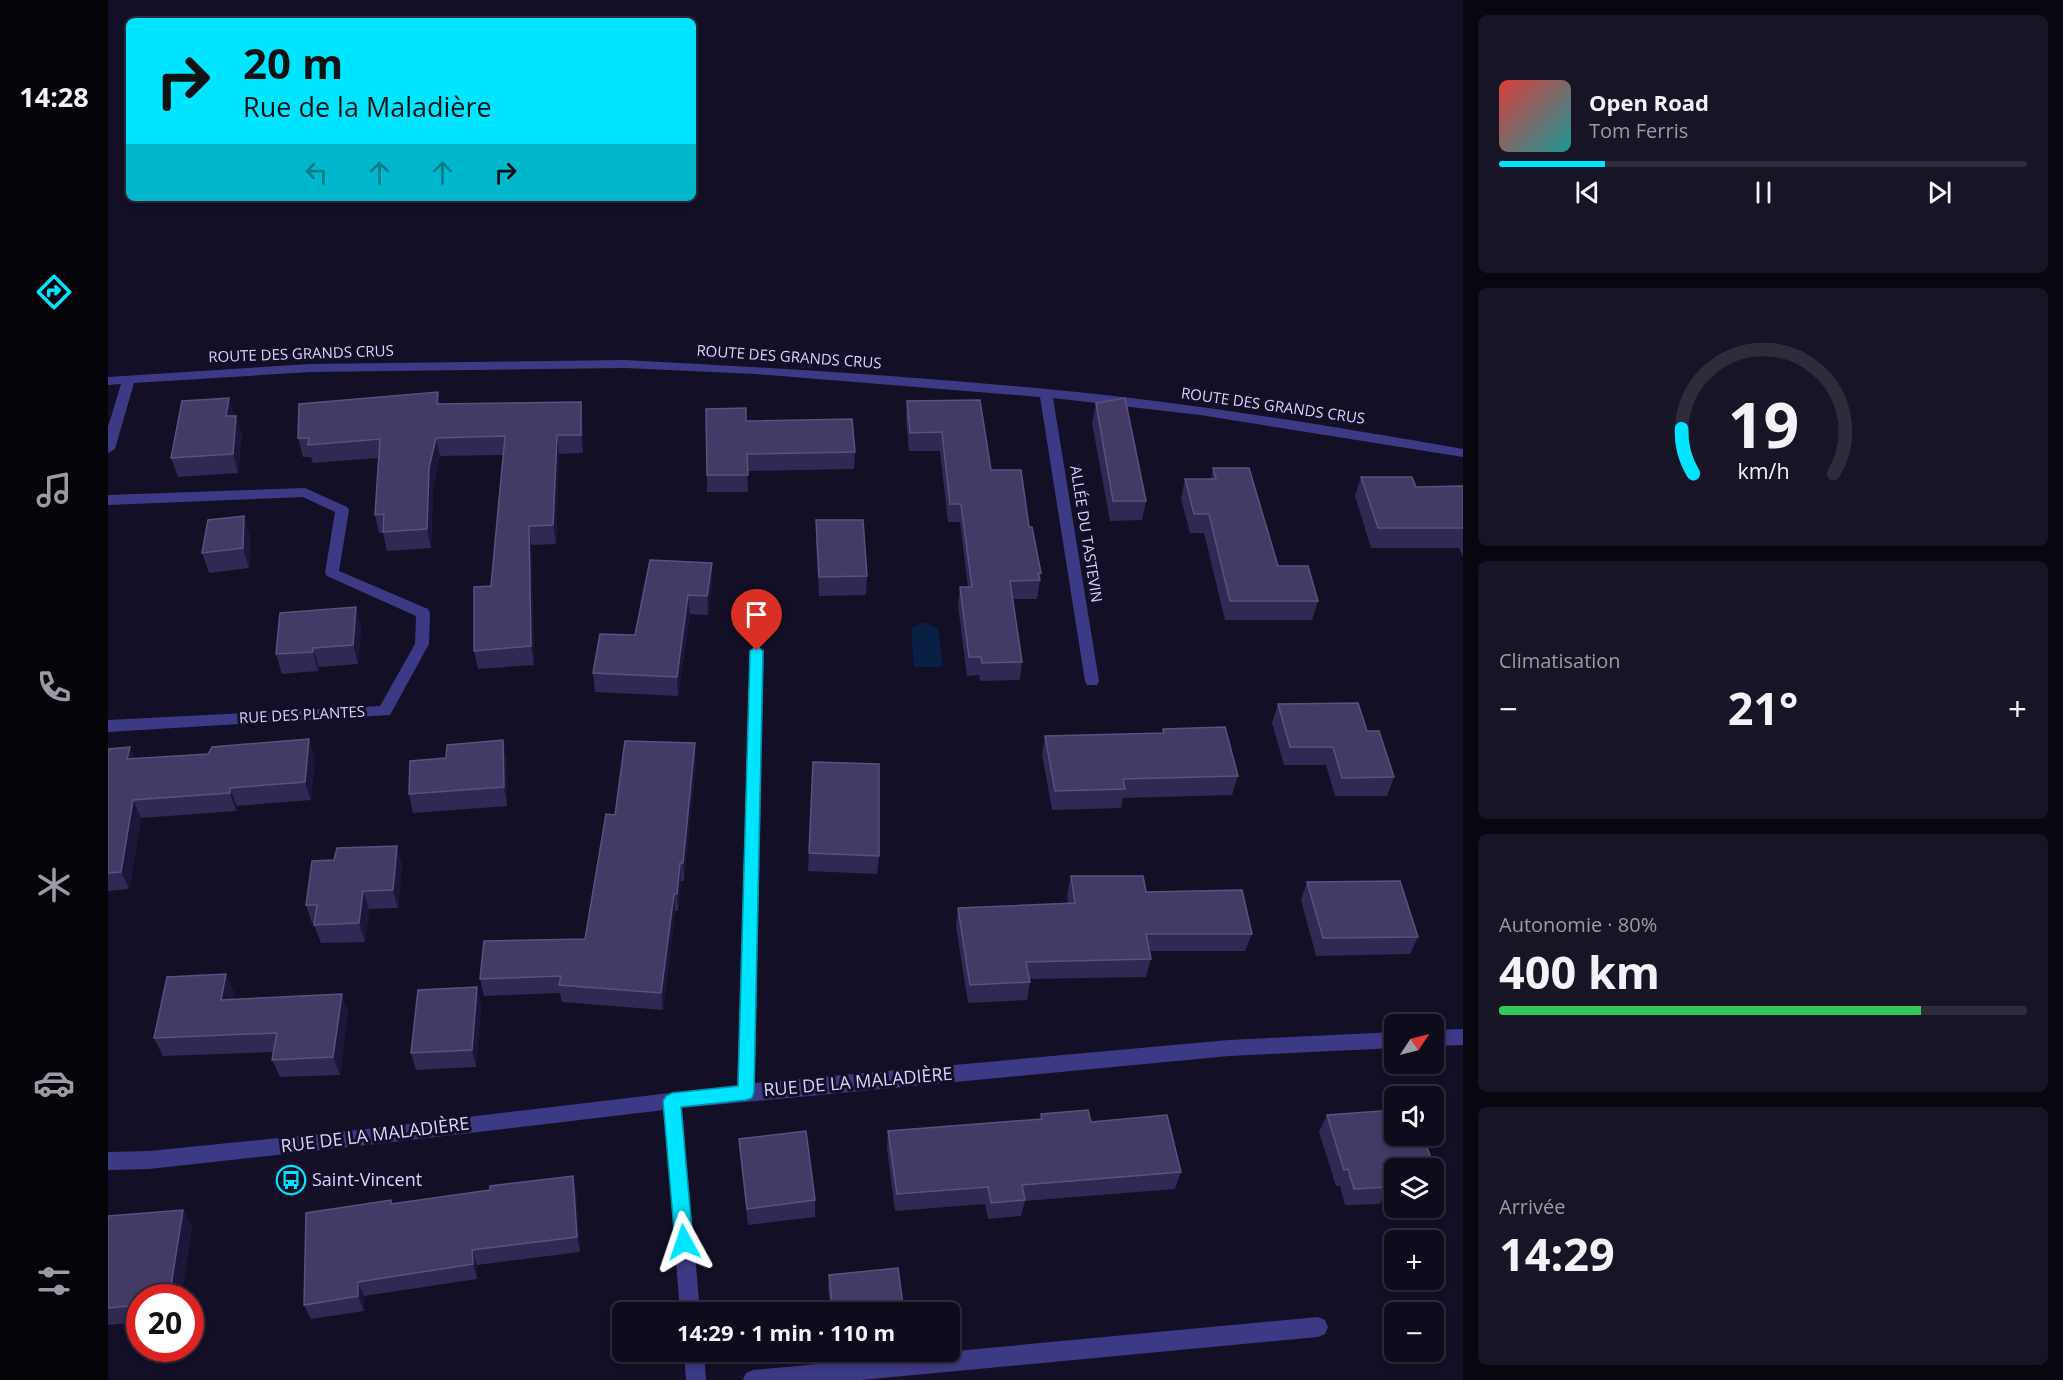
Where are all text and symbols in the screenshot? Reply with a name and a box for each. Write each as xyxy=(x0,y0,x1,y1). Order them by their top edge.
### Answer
text: 20 m xyxy=(243,34,343,91)
icon: right xyxy=(144,42,222,120)
text: 14:28 xyxy=(19,78,89,115)
text: Open Road xyxy=(1589,87,1709,117)
text: Rue de la Maladière xyxy=(243,88,492,125)
text: Tom Ferris xyxy=(1589,117,1688,144)
icon: left xyxy=(300,156,333,189)
icon: ahead xyxy=(363,156,396,189)
icon: ahead xyxy=(426,156,459,189)
icon: right xyxy=(489,156,522,189)
icon: previous xyxy=(1571,176,1604,209)
icon: pause xyxy=(1747,176,1780,209)
icon: next xyxy=(1923,176,1956,209)
icon: directions xyxy=(33,271,75,313)
street label: ROUTE DES GRANDS CRUS xyxy=(208,340,394,366)
street label: ROUTE DES GRANDS CRUS xyxy=(696,340,882,372)
text: 19 xyxy=(1727,381,1799,466)
street label: ROUTE DES GRANDS CRUS xyxy=(1180,382,1366,428)
text: km/h xyxy=(1737,456,1789,485)
street label: ALLÉE DU TASTEVIN xyxy=(1066,464,1108,604)
icon: music xyxy=(33,469,75,511)
pin xyxy=(731,589,782,651)
icon: arrive xyxy=(740,598,773,631)
text: Climatisation xyxy=(1499,647,1621,674)
icon: phone xyxy=(33,666,75,708)
text: 21° xyxy=(1728,677,1798,738)
text: − xyxy=(1499,686,1518,731)
text: + xyxy=(2008,686,2027,731)
street label: RUE DES PLANTES xyxy=(238,701,365,727)
icon: climate xyxy=(33,864,75,906)
text: Autonomie · 80% xyxy=(1499,911,1657,938)
text: 400 km xyxy=(1499,941,1660,1002)
north arrow xyxy=(1384,1014,1444,1074)
map controls xyxy=(1384,1014,1444,1362)
street label: RUE DE LA MALADIÈRE xyxy=(762,1061,953,1101)
icon: car xyxy=(33,1062,75,1104)
button: sound xyxy=(1384,1086,1444,1146)
street label: RUE DE LA MALADIÈRE xyxy=(279,1111,470,1157)
button: layers xyxy=(1384,1158,1444,1218)
bus stop icon: Saint-Vincent xyxy=(275,1164,307,1196)
place label: Saint-Vincent xyxy=(312,1167,422,1191)
text: Arrivée xyxy=(1499,1193,1566,1220)
position arrow xyxy=(652,1210,716,1274)
text: 14:29 xyxy=(1499,1223,1615,1284)
button: + xyxy=(1384,1230,1444,1290)
icon: filters xyxy=(33,1260,75,1302)
speed limit sign: 20 xyxy=(126,1284,204,1362)
button: − xyxy=(1384,1302,1444,1362)
text: 14:29 · 1 min · 110 m xyxy=(677,1317,895,1347)

